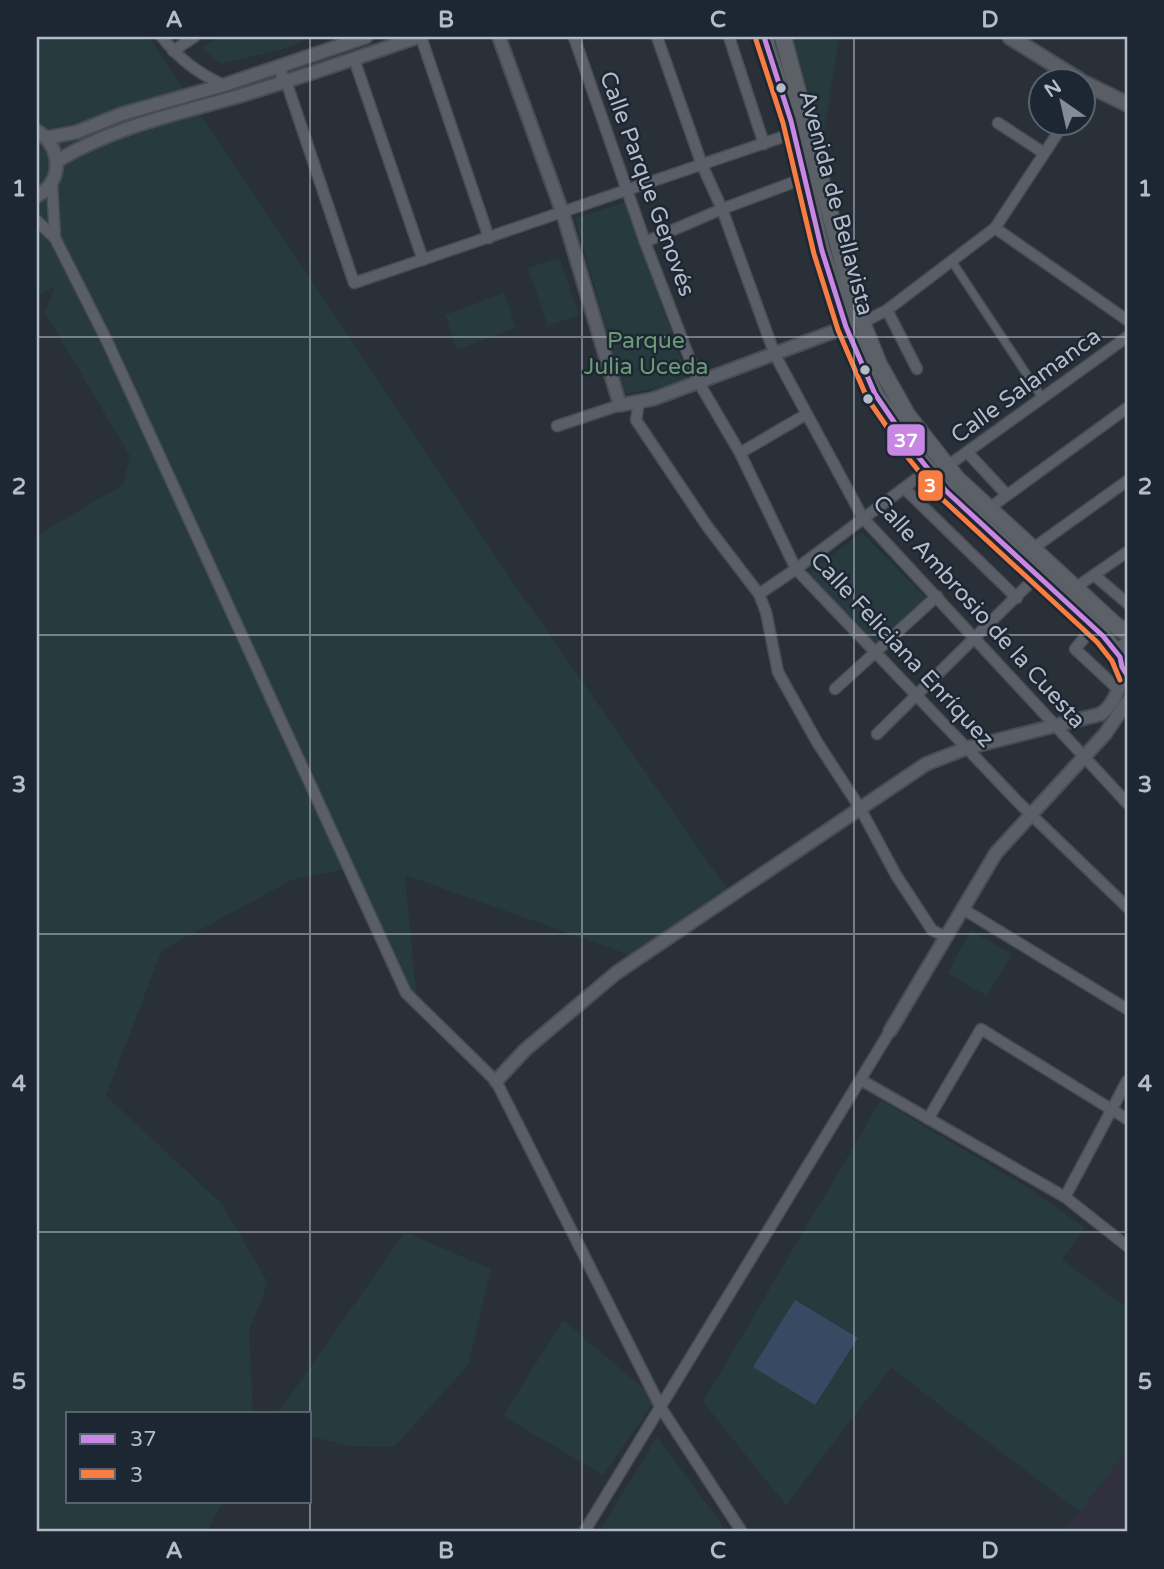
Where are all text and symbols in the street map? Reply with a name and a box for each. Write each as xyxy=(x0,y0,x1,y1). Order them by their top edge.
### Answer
text: A xyxy=(165,6,183,34)
text: B xyxy=(438,6,454,34)
text: C xyxy=(710,6,726,34)
text: D xyxy=(981,6,999,34)
north arrow xyxy=(1028,66,1098,136)
street label: Calle Parque Genovés xyxy=(593,68,701,300)
text: N xyxy=(1041,75,1066,102)
unlabelled marker xyxy=(774,81,788,95)
street label: Avenida de Bellavista xyxy=(793,88,879,318)
text: 1 xyxy=(12,175,26,203)
text: 1 xyxy=(1138,175,1152,203)
street label: Calle Salamanca xyxy=(946,322,1106,450)
park label: Parque Julia Uceda xyxy=(584,327,708,381)
unlabelled marker xyxy=(858,363,872,377)
unlabelled marker xyxy=(861,392,875,406)
line badge: 37 xyxy=(886,423,926,457)
text: 37 xyxy=(894,430,918,452)
line badge: 3 xyxy=(917,469,944,502)
text: 2 xyxy=(12,473,26,501)
text: 2 xyxy=(1138,473,1152,501)
text: 3 xyxy=(924,475,936,497)
street label: Calle Ambrosio de la Cuesta xyxy=(867,489,1091,735)
street label: Calle Feliciana Enríquez xyxy=(804,547,1000,753)
text: 3 xyxy=(12,771,26,799)
text: 3 xyxy=(1138,771,1152,799)
text: 4 xyxy=(12,1070,27,1098)
text: 4 xyxy=(1138,1070,1153,1098)
text: 5 xyxy=(12,1368,26,1396)
text: 5 xyxy=(1138,1368,1152,1396)
legend xyxy=(66,1412,312,1502)
text: 37 xyxy=(130,1427,156,1452)
text: 3 xyxy=(130,1463,143,1488)
text: A xyxy=(165,1537,183,1565)
text: B xyxy=(438,1537,454,1565)
text: C xyxy=(710,1537,726,1565)
text: D xyxy=(981,1537,999,1565)

